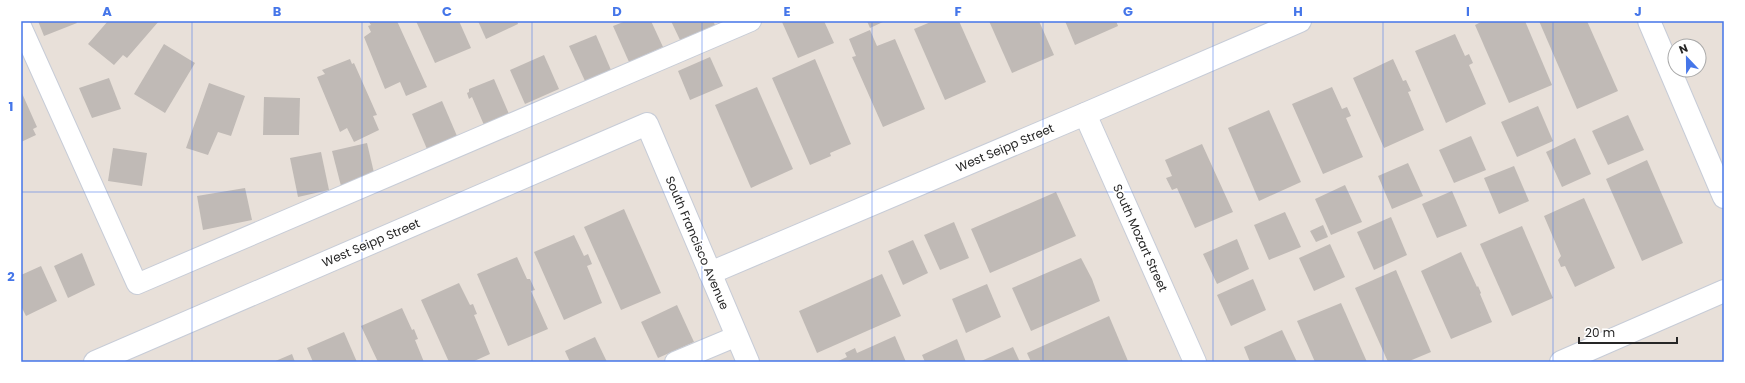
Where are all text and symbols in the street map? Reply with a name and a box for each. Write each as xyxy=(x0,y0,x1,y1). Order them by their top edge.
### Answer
text: A xyxy=(102,2,112,21)
text: B xyxy=(273,2,282,21)
text: C xyxy=(442,2,452,21)
text: D xyxy=(612,2,622,21)
text: E xyxy=(783,2,791,21)
text: F xyxy=(954,2,962,21)
text: G xyxy=(1123,2,1133,21)
text: H xyxy=(1293,2,1303,21)
text: I xyxy=(1466,2,1470,21)
text: J xyxy=(1634,2,1642,21)
north arrow xyxy=(1667,38,1707,78)
text: N xyxy=(1676,40,1690,58)
text: 1 xyxy=(9,97,13,116)
street label: West Seipp Street xyxy=(953,119,1056,176)
street label: South Francisco Avenue xyxy=(662,173,733,312)
street label: South Mozart Street xyxy=(1109,181,1172,294)
street label: West Seipp Street xyxy=(319,214,422,271)
text: 2 xyxy=(7,267,15,286)
scale bar xyxy=(1579,319,1677,345)
text: 20 m xyxy=(1585,324,1615,341)

